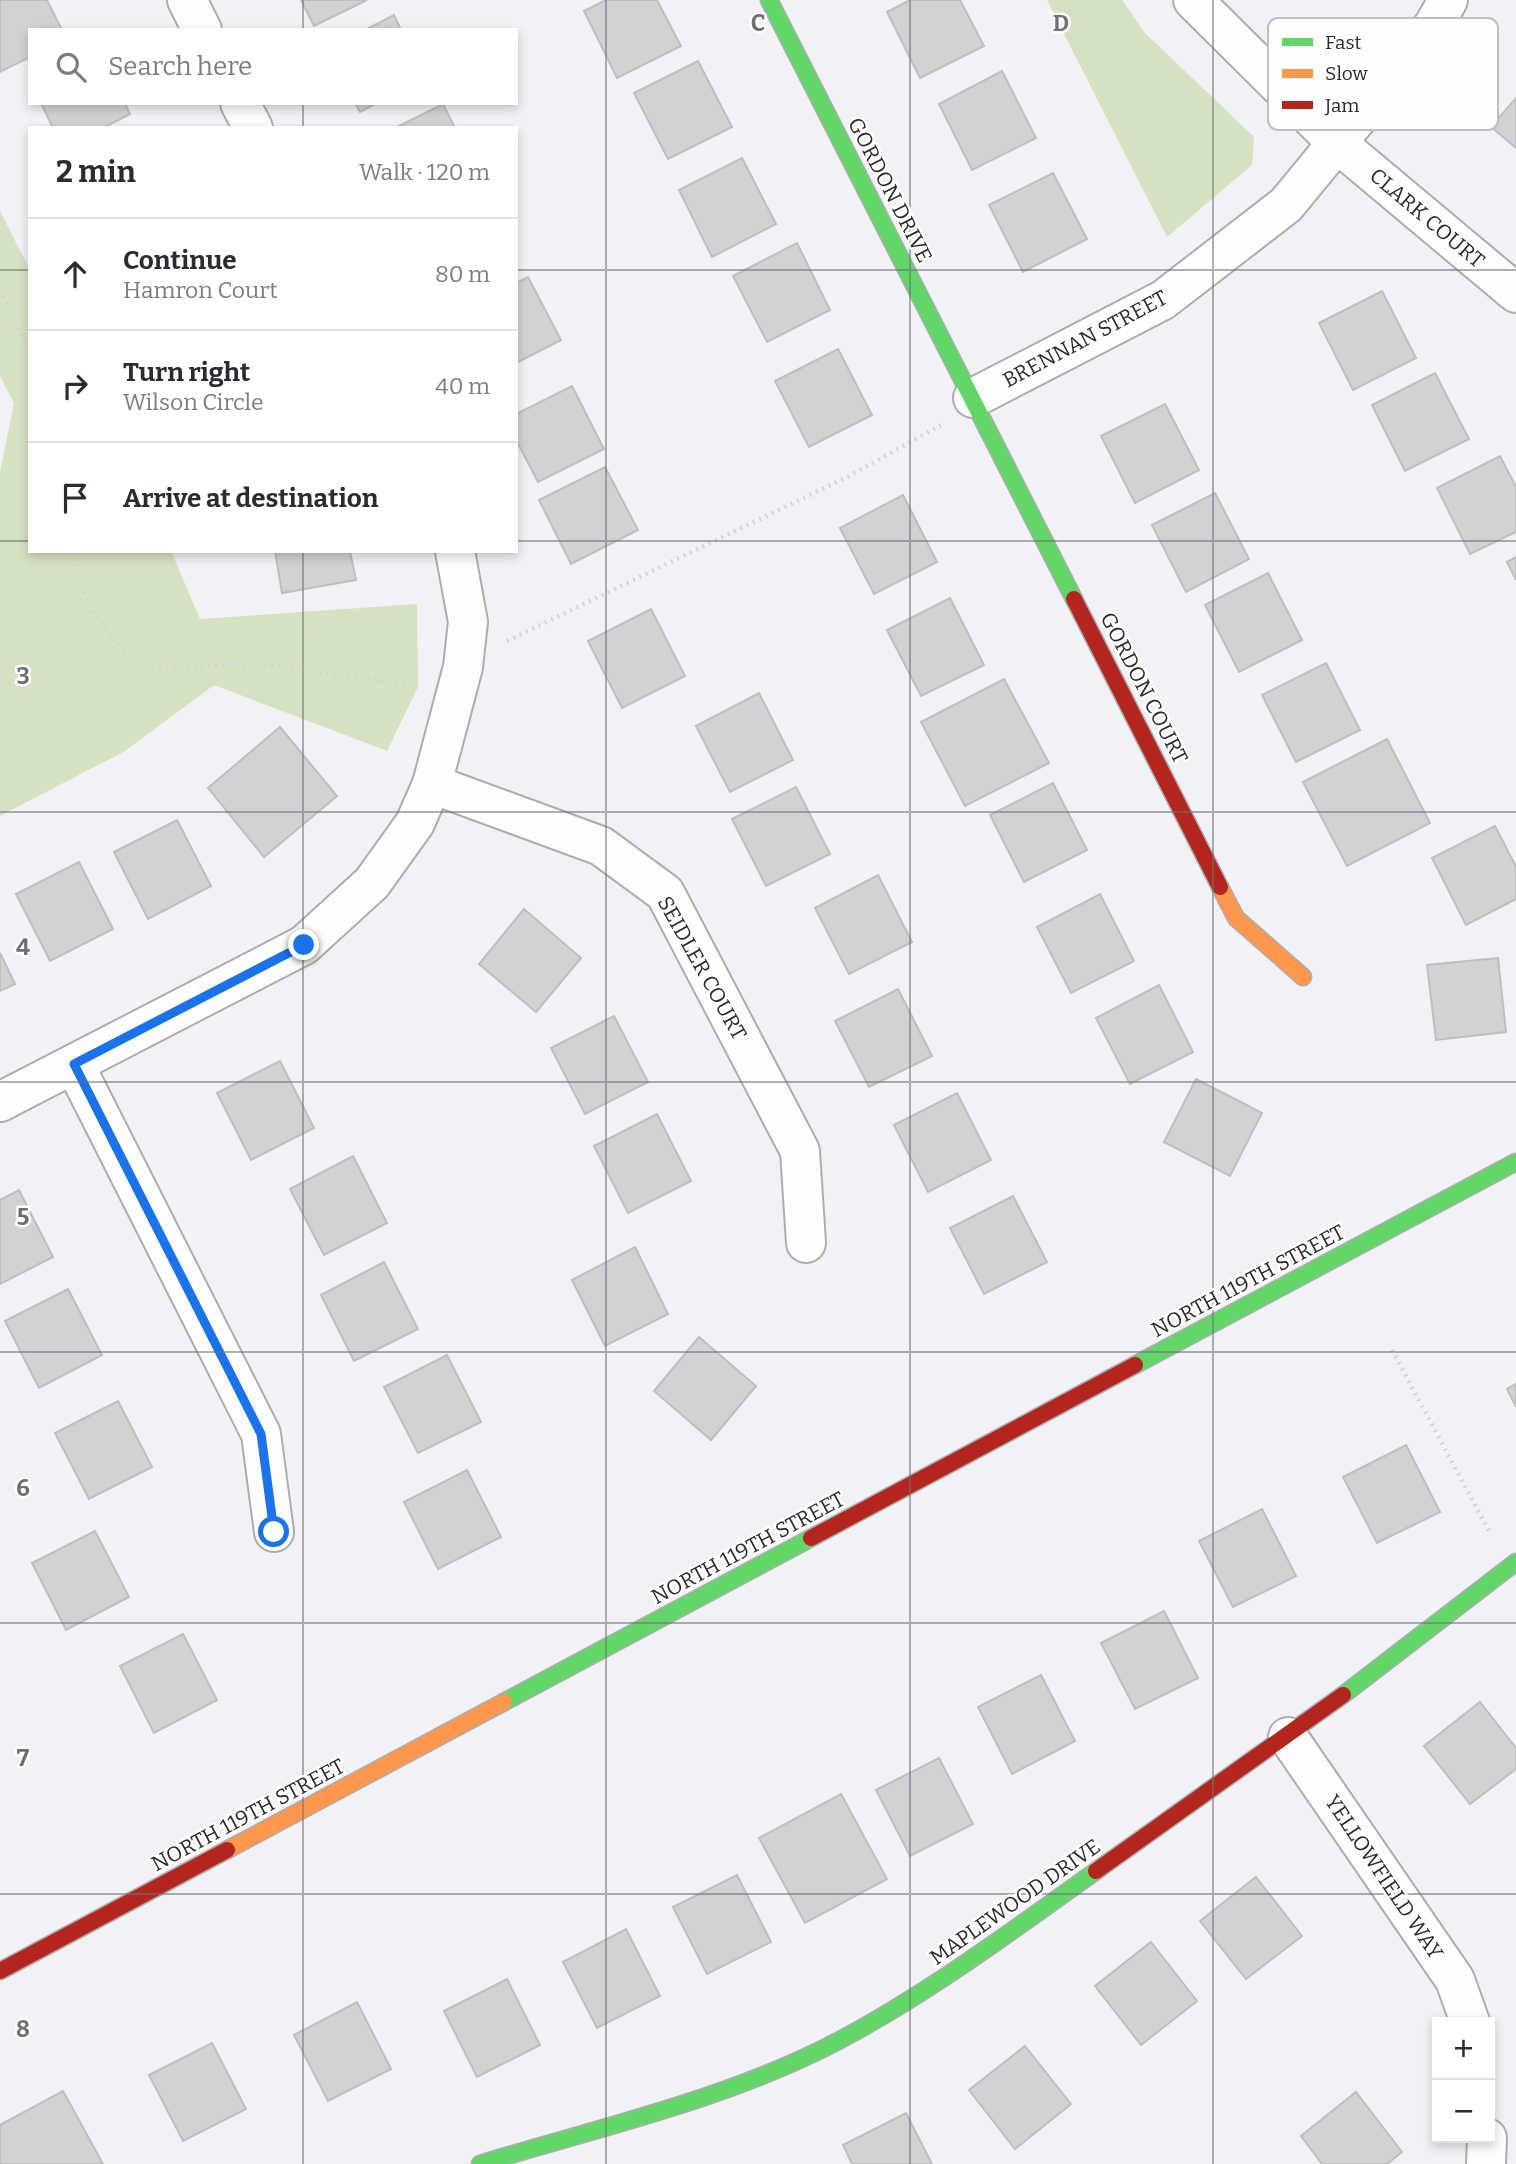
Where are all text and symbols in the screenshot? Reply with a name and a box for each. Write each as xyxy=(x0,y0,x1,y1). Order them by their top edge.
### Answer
text: C xyxy=(751,9,765,37)
text: D xyxy=(1053,9,1069,37)
legend xyxy=(1268,18,1498,130)
search box xyxy=(28,28,518,105)
text: Fast xyxy=(1325,31,1362,54)
icon: search xyxy=(52,48,90,86)
text: Search here xyxy=(108,51,252,82)
text: Slow xyxy=(1325,62,1368,85)
text: Jam xyxy=(1324,94,1359,117)
street label: GORDON DRIVE xyxy=(842,113,938,267)
text: 2 min xyxy=(56,154,136,190)
text: Walk · 120 m xyxy=(359,158,490,186)
street label: CLARK COURT xyxy=(1364,162,1490,274)
text: Continue xyxy=(123,245,237,276)
icon: ahead xyxy=(56,255,94,293)
text: 80 m xyxy=(435,260,490,288)
text: Hamron Court xyxy=(123,276,278,304)
street label: BRENNAN STREET xyxy=(998,285,1172,393)
text: Turn right xyxy=(123,357,250,388)
icon: right xyxy=(56,367,94,405)
text: 40 m xyxy=(435,372,490,400)
text: Wilson Circle xyxy=(123,388,264,416)
icon: arrive xyxy=(56,479,94,517)
text: Arrive at destination xyxy=(123,483,378,514)
street label: GORDON COURT xyxy=(1095,608,1193,768)
text: 3 xyxy=(16,662,30,690)
street label: SEIDLER COURT xyxy=(652,892,752,1044)
route end xyxy=(288,929,319,960)
text: 4 xyxy=(16,933,30,961)
text: 5 xyxy=(17,1203,29,1231)
street label: NORTH 119TH STREET xyxy=(1147,1219,1349,1343)
text: 6 xyxy=(16,1474,30,1502)
street label: NORTH 119TH STREET xyxy=(647,1486,849,1610)
route start xyxy=(258,1516,289,1547)
text: 7 xyxy=(17,1744,30,1772)
street label: NORTH 119TH STREET xyxy=(147,1753,349,1877)
street label: YELLOWFIELD WAY xyxy=(1319,1790,1449,1965)
street label: MAPLEWOOD DRIVE xyxy=(925,1833,1105,1971)
text: 8 xyxy=(16,2015,30,2043)
map controls xyxy=(1432,2017,1495,2143)
button: + xyxy=(1432,2017,1495,2080)
button: − xyxy=(1432,2080,1495,2143)

